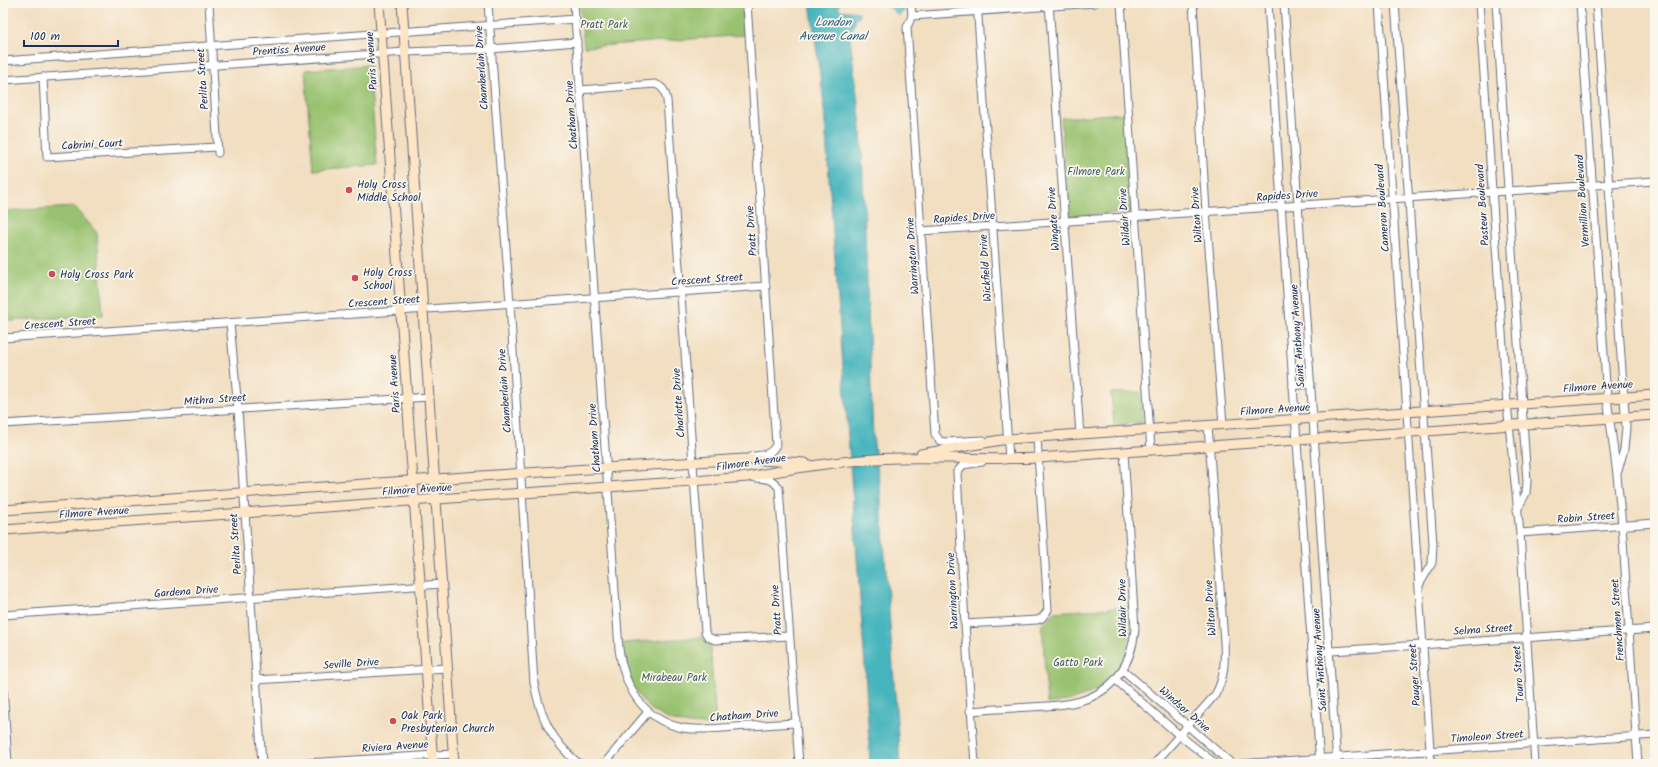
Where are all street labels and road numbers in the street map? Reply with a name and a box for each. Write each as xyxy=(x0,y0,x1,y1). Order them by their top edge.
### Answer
street label: Chamberlain Drive xyxy=(470,25,494,111)
street label: Paris Avenue xyxy=(361,31,383,91)
street label: Prentiss Avenue xyxy=(252,38,326,62)
street label: Perlita Street xyxy=(192,47,214,110)
street label: Chatham Drive xyxy=(561,80,583,150)
street label: Cabrini Court xyxy=(61,134,124,156)
street label: Vermillion Boulevard xyxy=(1571,153,1595,248)
street label: Cameron Boulevard xyxy=(1371,163,1395,253)
street label: Pasteur Boulevard xyxy=(1471,163,1495,247)
street label: Rapides Drive xyxy=(1256,185,1319,207)
street label: Wingate Drive xyxy=(1043,186,1065,251)
street label: Wilton Drive xyxy=(1186,186,1208,244)
street label: Wildair Drive xyxy=(1114,187,1136,247)
street label: Pratt Drive xyxy=(741,205,763,257)
street label: Rapides Drive xyxy=(933,207,996,229)
street label: Warrington Drive xyxy=(901,217,925,295)
street label: Wickfield Drive xyxy=(975,234,997,302)
street label: Crescent Street xyxy=(670,268,744,291)
street label: Saint Anthony Avenue xyxy=(1285,284,1311,388)
street label: Crescent Street xyxy=(347,290,421,313)
street label: Crescent Street xyxy=(23,312,97,335)
street label: Chamberlain Drive xyxy=(493,348,517,434)
street label: Paris Avenue xyxy=(384,354,406,414)
street label: Charlotte Drive xyxy=(668,367,690,438)
street label: Filmore Avenue xyxy=(1562,376,1634,398)
street label: Mithra Street xyxy=(183,389,248,411)
street label: Filmore Avenue xyxy=(1239,399,1311,421)
street label: Chatham Drive xyxy=(584,403,606,473)
street label: Filmore Avenue xyxy=(715,449,787,477)
street label: Filmore Avenue xyxy=(381,479,453,501)
street label: Filmore Avenue xyxy=(58,502,130,524)
street label: Robin Street xyxy=(1557,507,1616,529)
street label: Perlita Street xyxy=(225,512,247,575)
street label: Warrington Drive xyxy=(942,552,964,630)
street label: Frenchmen Street xyxy=(1606,577,1630,662)
street label: Wildair Drive xyxy=(1113,579,1133,637)
street label: Wilton Drive xyxy=(1200,579,1222,637)
street label: Gardena Drive xyxy=(153,581,219,603)
street label: Pratt Drive xyxy=(766,584,788,636)
street label: Saint Anthony Avenue xyxy=(1307,608,1333,712)
street label: Selma Street xyxy=(1453,619,1514,641)
street label: Pauger Street xyxy=(1404,642,1426,707)
street label: Touro Street xyxy=(1508,644,1530,703)
street label: Seville Drive xyxy=(323,653,380,675)
street label: Windsor Drive xyxy=(1155,682,1214,737)
street label: Chatham Drive xyxy=(709,705,779,727)
street label: Timoleon Street xyxy=(1450,725,1525,749)
street label: Riviera Avenue xyxy=(361,736,429,758)

